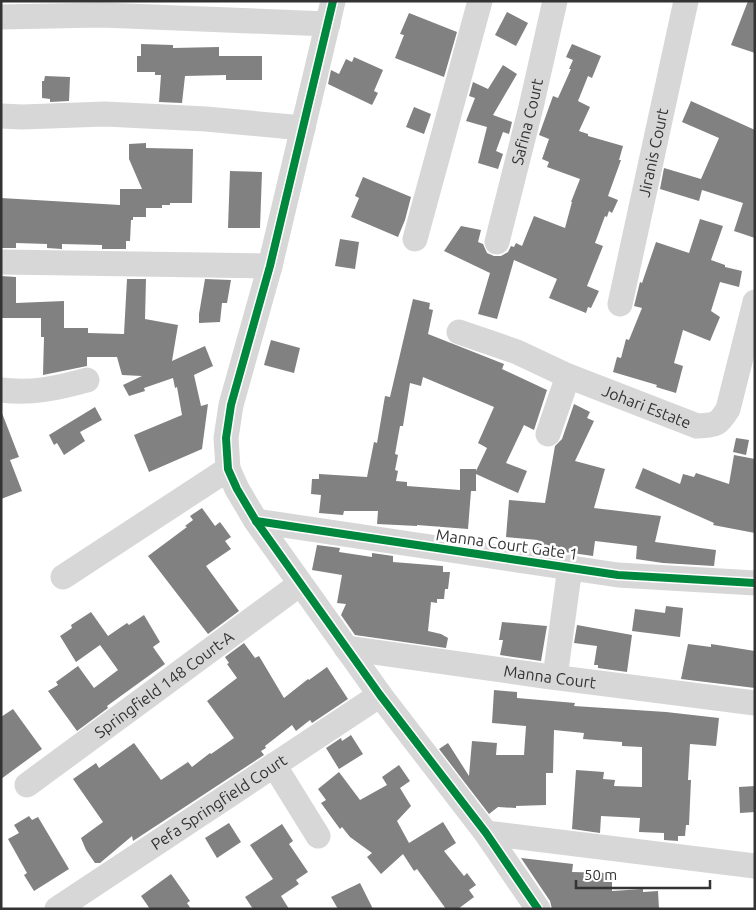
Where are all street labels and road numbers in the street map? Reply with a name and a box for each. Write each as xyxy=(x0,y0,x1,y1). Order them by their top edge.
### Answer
street label: Safina Court xyxy=(508,76,546,167)
street label: Jiranis Court xyxy=(635,106,672,199)
street label: Johari Estate xyxy=(600,381,694,432)
street label: Manna Court Gate 1 xyxy=(435,525,579,563)
street label: Springfield 148 Court-A xyxy=(91,627,237,741)
street label: Manna Court xyxy=(503,661,598,692)
street label: Pefa Springfield Court xyxy=(148,750,291,853)

